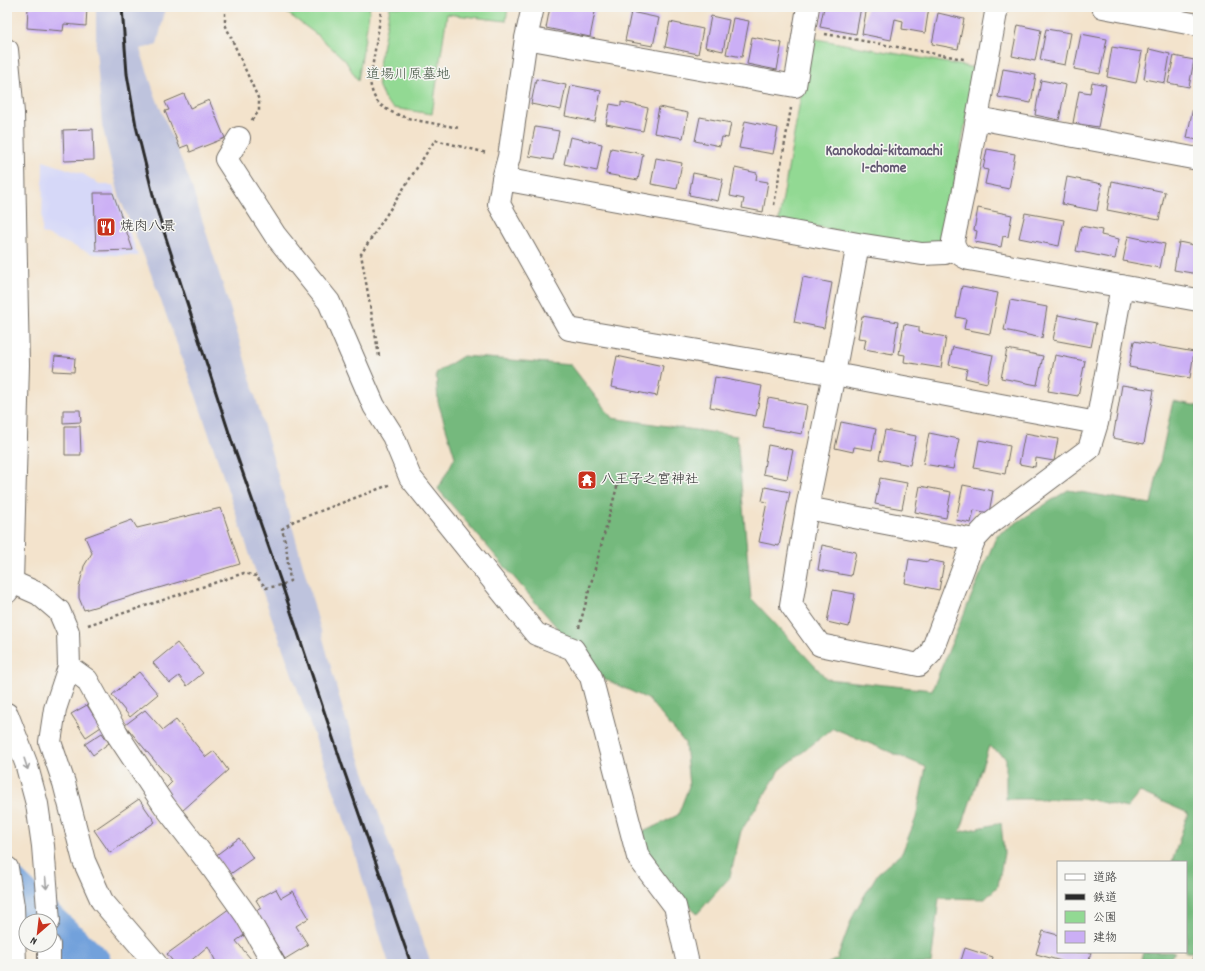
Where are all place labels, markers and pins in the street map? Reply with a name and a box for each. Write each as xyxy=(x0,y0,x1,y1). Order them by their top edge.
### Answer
restaurant icon: 焼肉八景 xyxy=(95,216,117,238)
place label: 焼肉八景 xyxy=(120,217,176,237)
temple icon: 八王子之宮神社 xyxy=(576,469,598,491)
place label: 八王子之宮神社 xyxy=(601,470,699,490)

